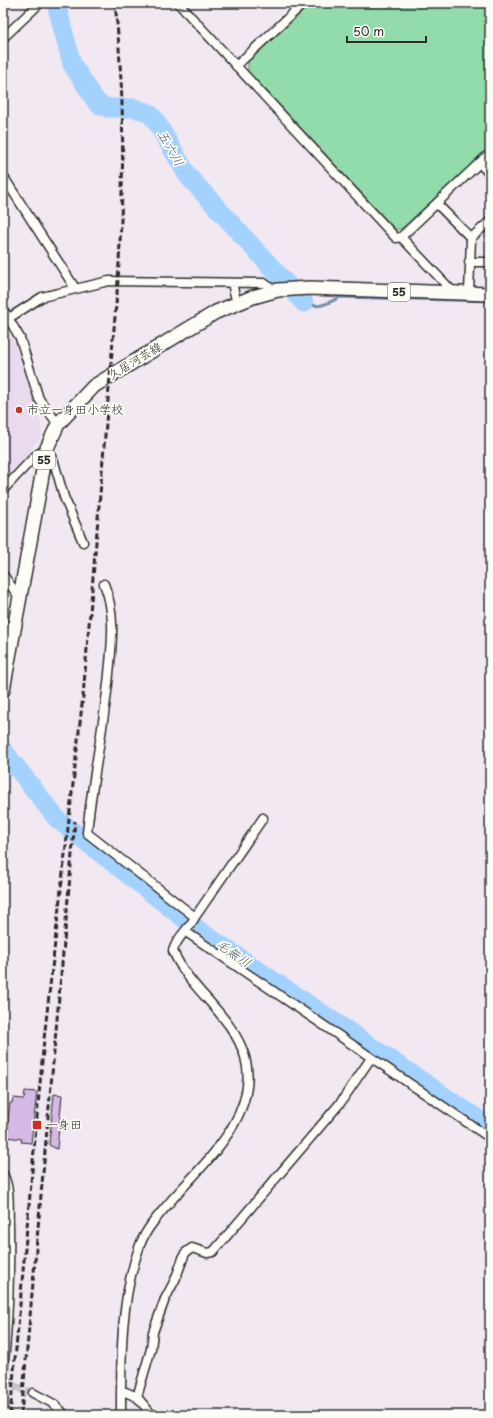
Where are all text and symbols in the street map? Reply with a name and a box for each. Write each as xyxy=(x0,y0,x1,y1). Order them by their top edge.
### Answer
scale bar xyxy=(347,18,426,44)
text: 50 m xyxy=(353,22,384,40)
water label: 五六川 xyxy=(153,126,189,169)
road number: 55 xyxy=(388,283,410,301)
street label: 久居河芸線 xyxy=(104,337,165,383)
place label: 市立一身田小学校 xyxy=(27,400,123,418)
marker: 市立一身田小学校 xyxy=(14,405,24,415)
road number: 55 xyxy=(33,451,55,469)
water label: 毛無川 xyxy=(213,934,256,971)
place label: 一身田 xyxy=(46,1115,82,1133)
marker: 一身田 xyxy=(31,1119,43,1131)

